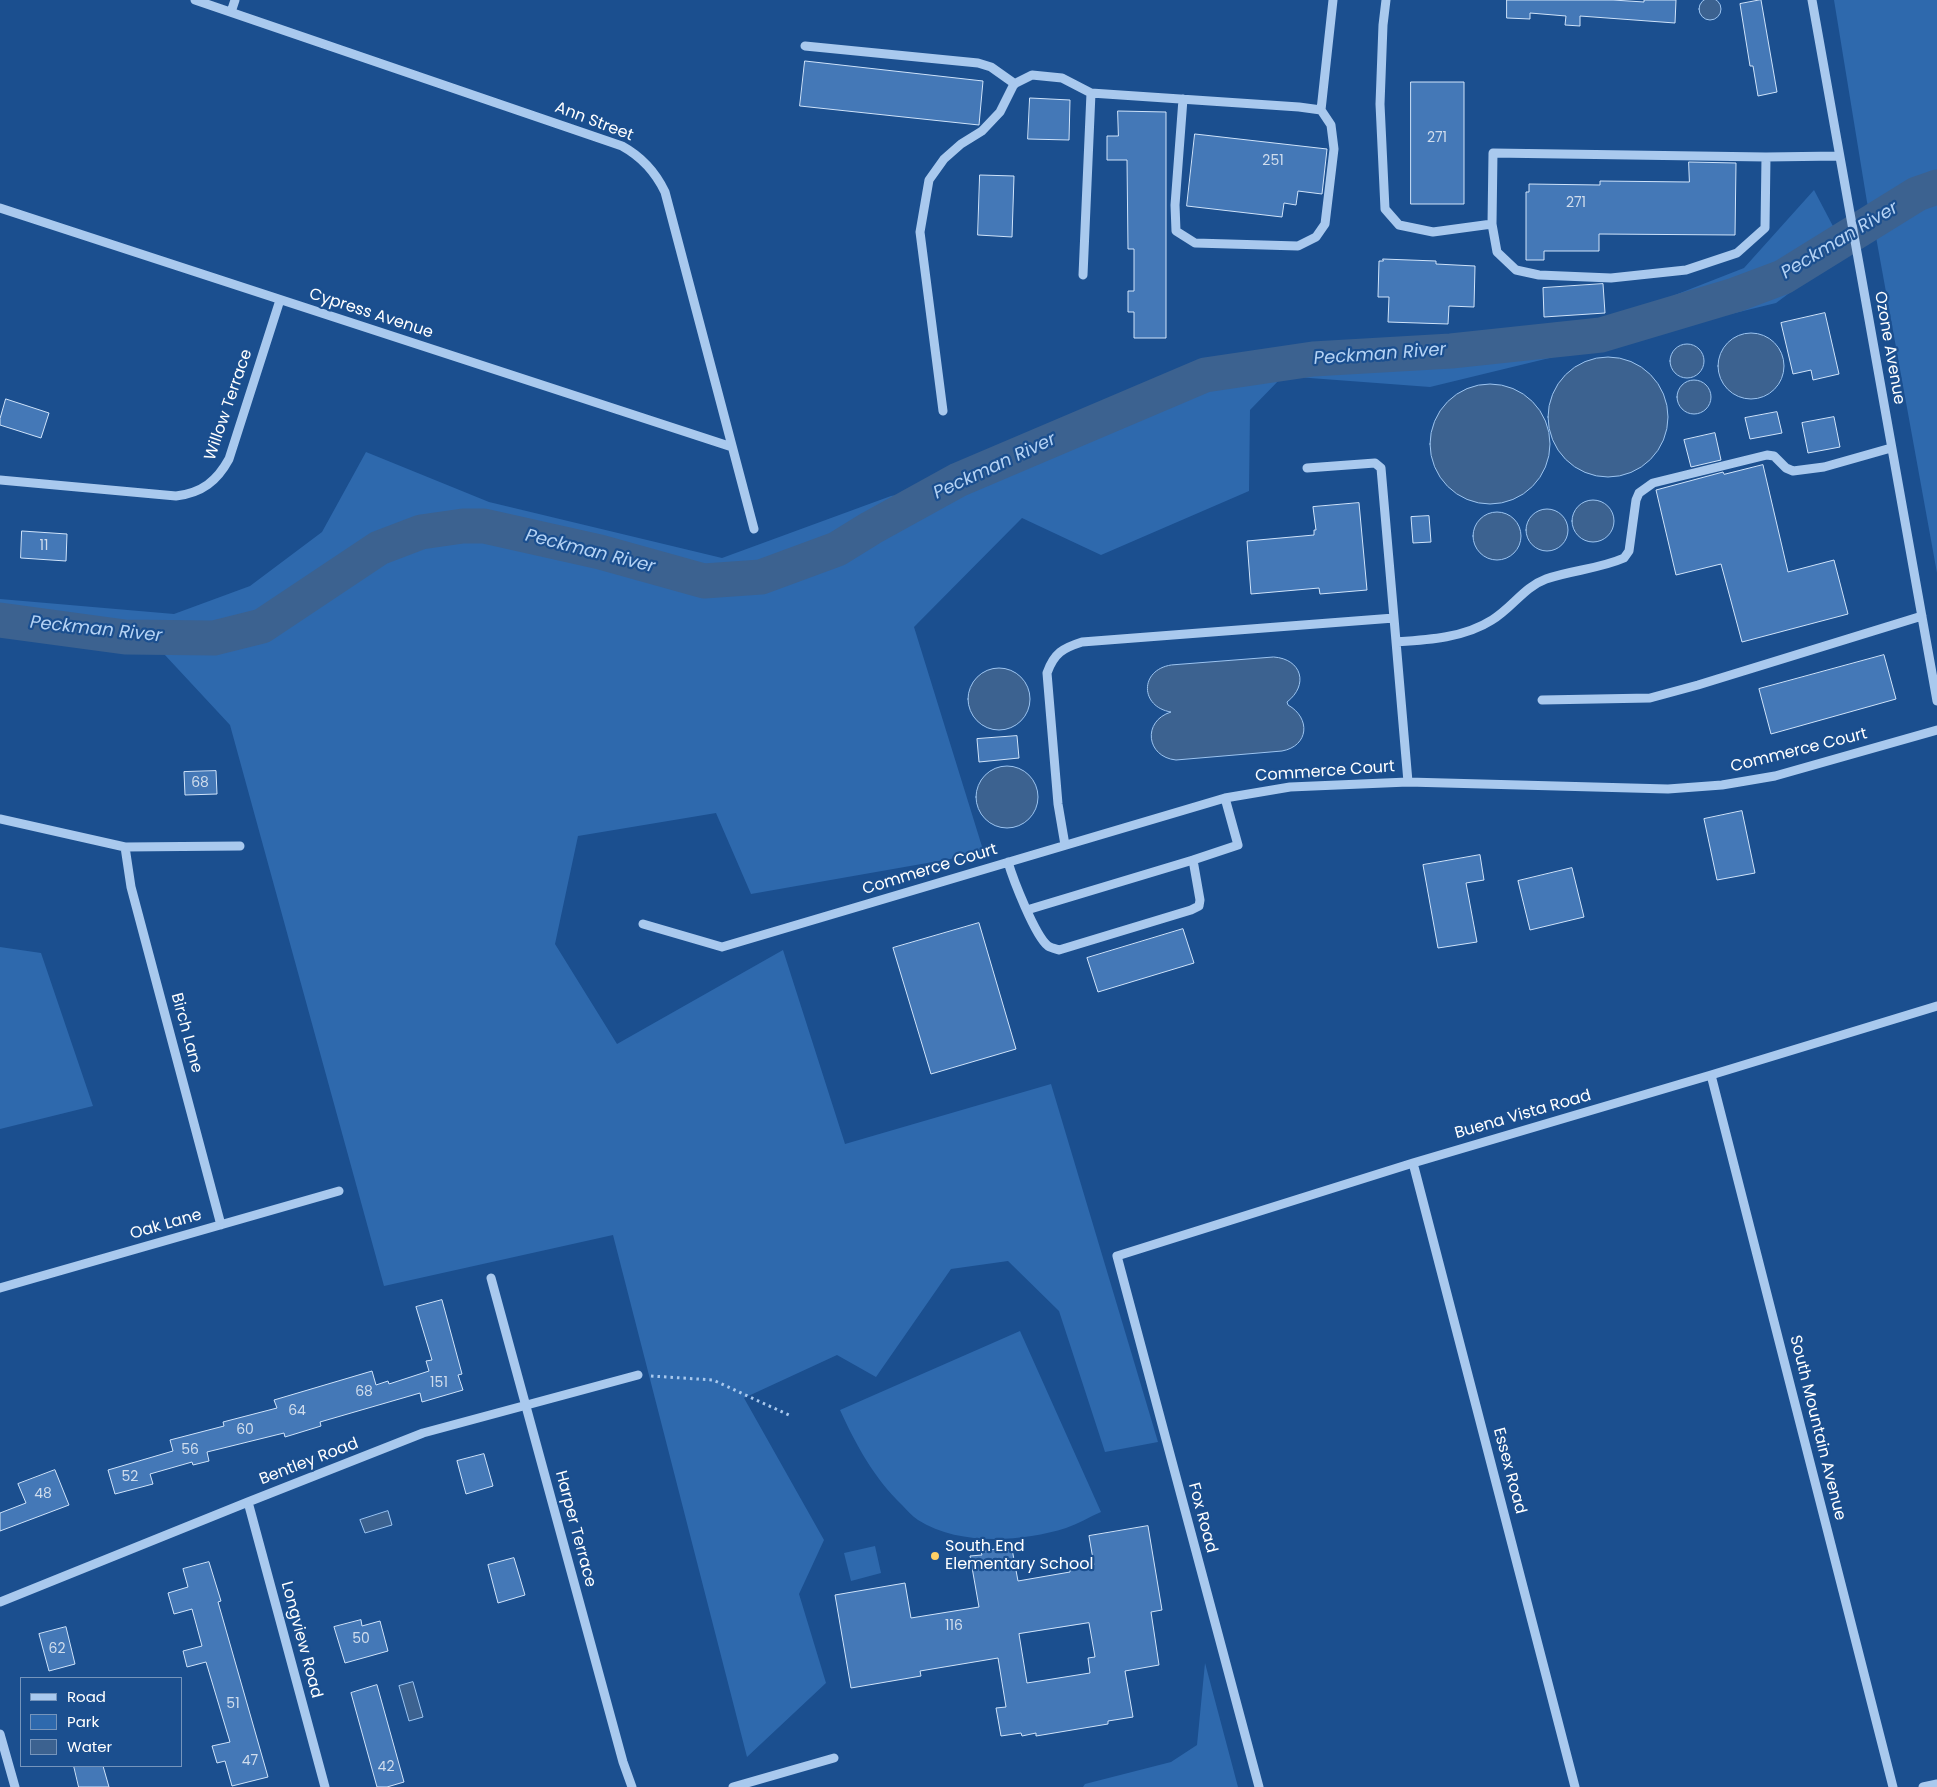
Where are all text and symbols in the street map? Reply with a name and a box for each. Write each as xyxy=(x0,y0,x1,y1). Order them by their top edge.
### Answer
street label: Ann Street xyxy=(552,98,636,146)
house number: 271 xyxy=(1427,130,1447,146)
house number: 251 xyxy=(1262,153,1284,169)
house number: 271 xyxy=(1566,195,1586,211)
water label: Peckman River xyxy=(1778,198,1902,284)
street label: Cypress Avenue xyxy=(307,285,435,343)
street label: Ozone Avenue xyxy=(1870,290,1908,406)
water label: Peckman River xyxy=(1313,340,1447,370)
street label: Willow Terrace xyxy=(201,347,257,463)
water label: Peckman River xyxy=(930,429,1060,505)
water label: Peckman River xyxy=(523,525,657,579)
house number: 11 xyxy=(40,538,48,554)
water label: Peckman River xyxy=(29,612,163,648)
street label: Commerce Court xyxy=(1729,725,1869,777)
street label: Commerce Court xyxy=(1255,758,1395,786)
house number: 68 xyxy=(191,775,209,791)
street label: Commerce Court xyxy=(860,840,1000,900)
street label: Birch Lane xyxy=(166,991,206,1075)
street label: Buena Vista Road xyxy=(1453,1086,1593,1144)
street label: Oak Lane xyxy=(128,1206,204,1244)
street label: South Mountain Avenue xyxy=(1785,1334,1849,1522)
house number: 151 xyxy=(430,1375,448,1391)
house number: 68 xyxy=(355,1384,373,1400)
house number: 64 xyxy=(288,1403,306,1419)
house number: 60 xyxy=(236,1422,254,1438)
street label: Essex Road xyxy=(1488,1426,1530,1516)
street label: Bentley Road xyxy=(257,1434,361,1490)
house number: 56 xyxy=(181,1442,199,1458)
house number: 52 xyxy=(122,1469,138,1485)
street label: Harper Terrace xyxy=(550,1469,600,1589)
street label: Fox Road xyxy=(1183,1481,1221,1555)
house number: 48 xyxy=(34,1486,52,1502)
place label: South End Elementary School xyxy=(945,1537,1093,1575)
marker: South End Elementary School xyxy=(929,1550,941,1562)
street label: Longview Road xyxy=(276,1580,326,1700)
house number: 116 xyxy=(945,1618,963,1634)
house number: 50 xyxy=(352,1631,370,1647)
house number: 62 xyxy=(49,1641,65,1657)
legend xyxy=(20,1677,182,1767)
text: Road xyxy=(67,1686,106,1707)
house number: 51 xyxy=(226,1696,240,1712)
text: Park xyxy=(67,1711,99,1732)
text: Water xyxy=(67,1736,112,1757)
house number: 47 xyxy=(242,1753,258,1769)
house number: 42 xyxy=(378,1759,394,1775)

